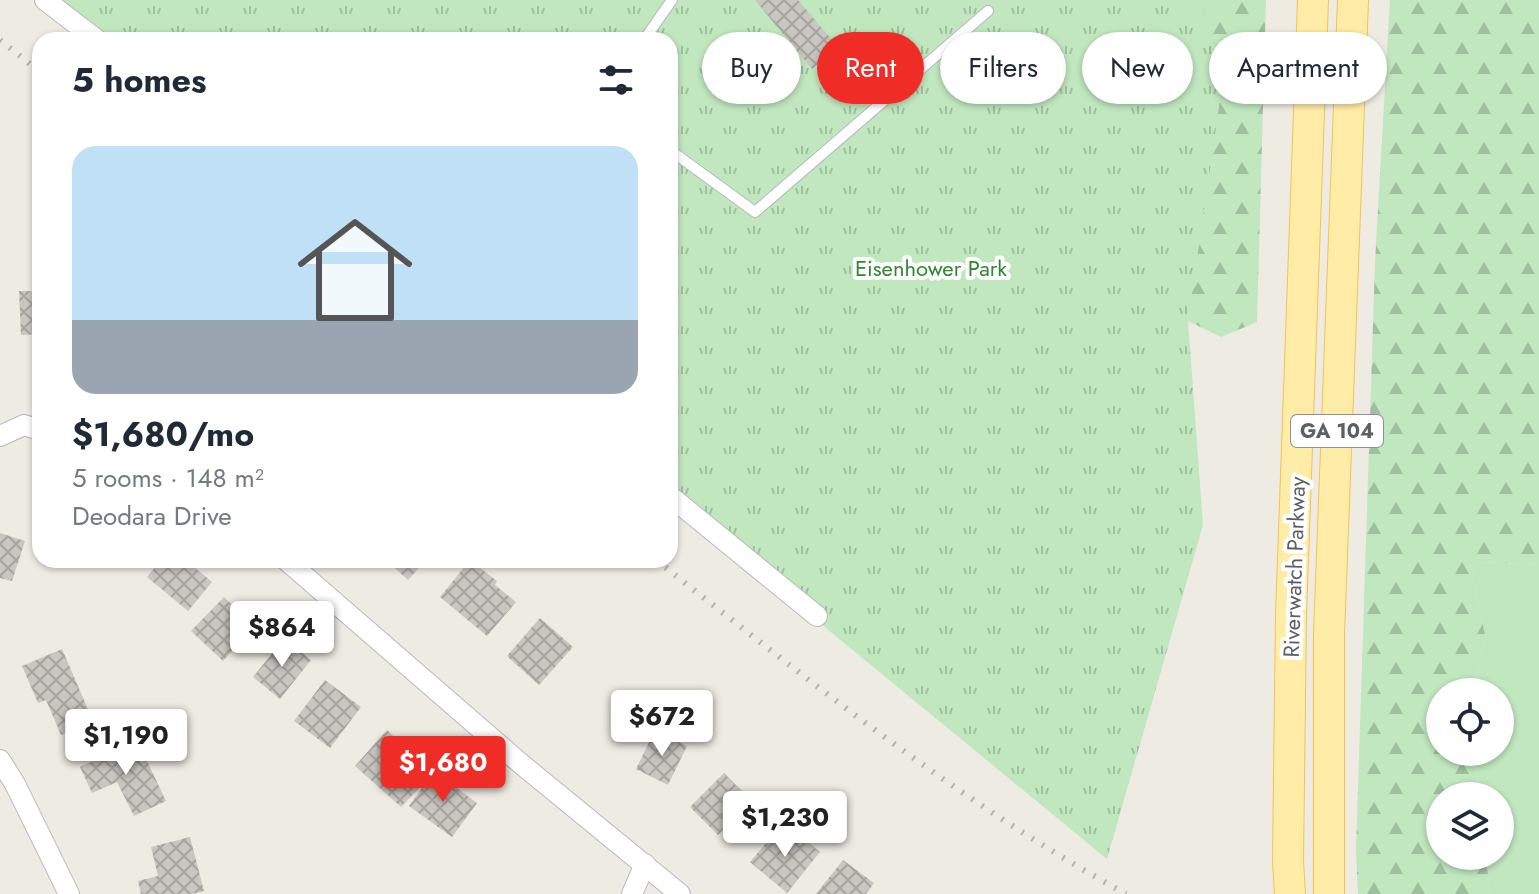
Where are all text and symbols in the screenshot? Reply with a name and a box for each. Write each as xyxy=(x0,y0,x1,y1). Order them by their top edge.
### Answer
chip: Buy xyxy=(702,32,801,104)
chip: Rent xyxy=(817,32,924,104)
chip: Filters xyxy=(940,32,1066,104)
chip: New xyxy=(1082,32,1193,104)
chip: Apartment xyxy=(1209,32,1387,104)
text: 5 homes xyxy=(72,56,206,105)
icon: filters xyxy=(594,58,638,102)
icon: home xyxy=(283,198,427,342)
park label: Eisenhower Park xyxy=(855,252,1007,284)
text: $1,680/mo xyxy=(72,410,254,459)
road number: GA 104 xyxy=(1291,415,1383,447)
text: 5 rooms · 148 m² xyxy=(72,459,264,497)
street label: Riverwatch Parkway xyxy=(1275,476,1313,658)
text: Deodara Drive xyxy=(72,497,232,535)
pin: $864 xyxy=(235,601,329,669)
text: $864 xyxy=(248,608,316,646)
map controls xyxy=(1426,678,1514,870)
button: locate xyxy=(1426,678,1514,766)
pin: $672 xyxy=(615,690,709,758)
text: $672 xyxy=(629,697,695,735)
pin: $1,190 xyxy=(61,709,191,777)
text: $1,190 xyxy=(83,716,169,754)
pin: $1,680 xyxy=(378,736,508,804)
text: $1,680 xyxy=(399,743,487,781)
button: layers xyxy=(1426,782,1514,870)
pin: $1,230 xyxy=(720,791,850,859)
text: $1,230 xyxy=(741,798,829,836)

